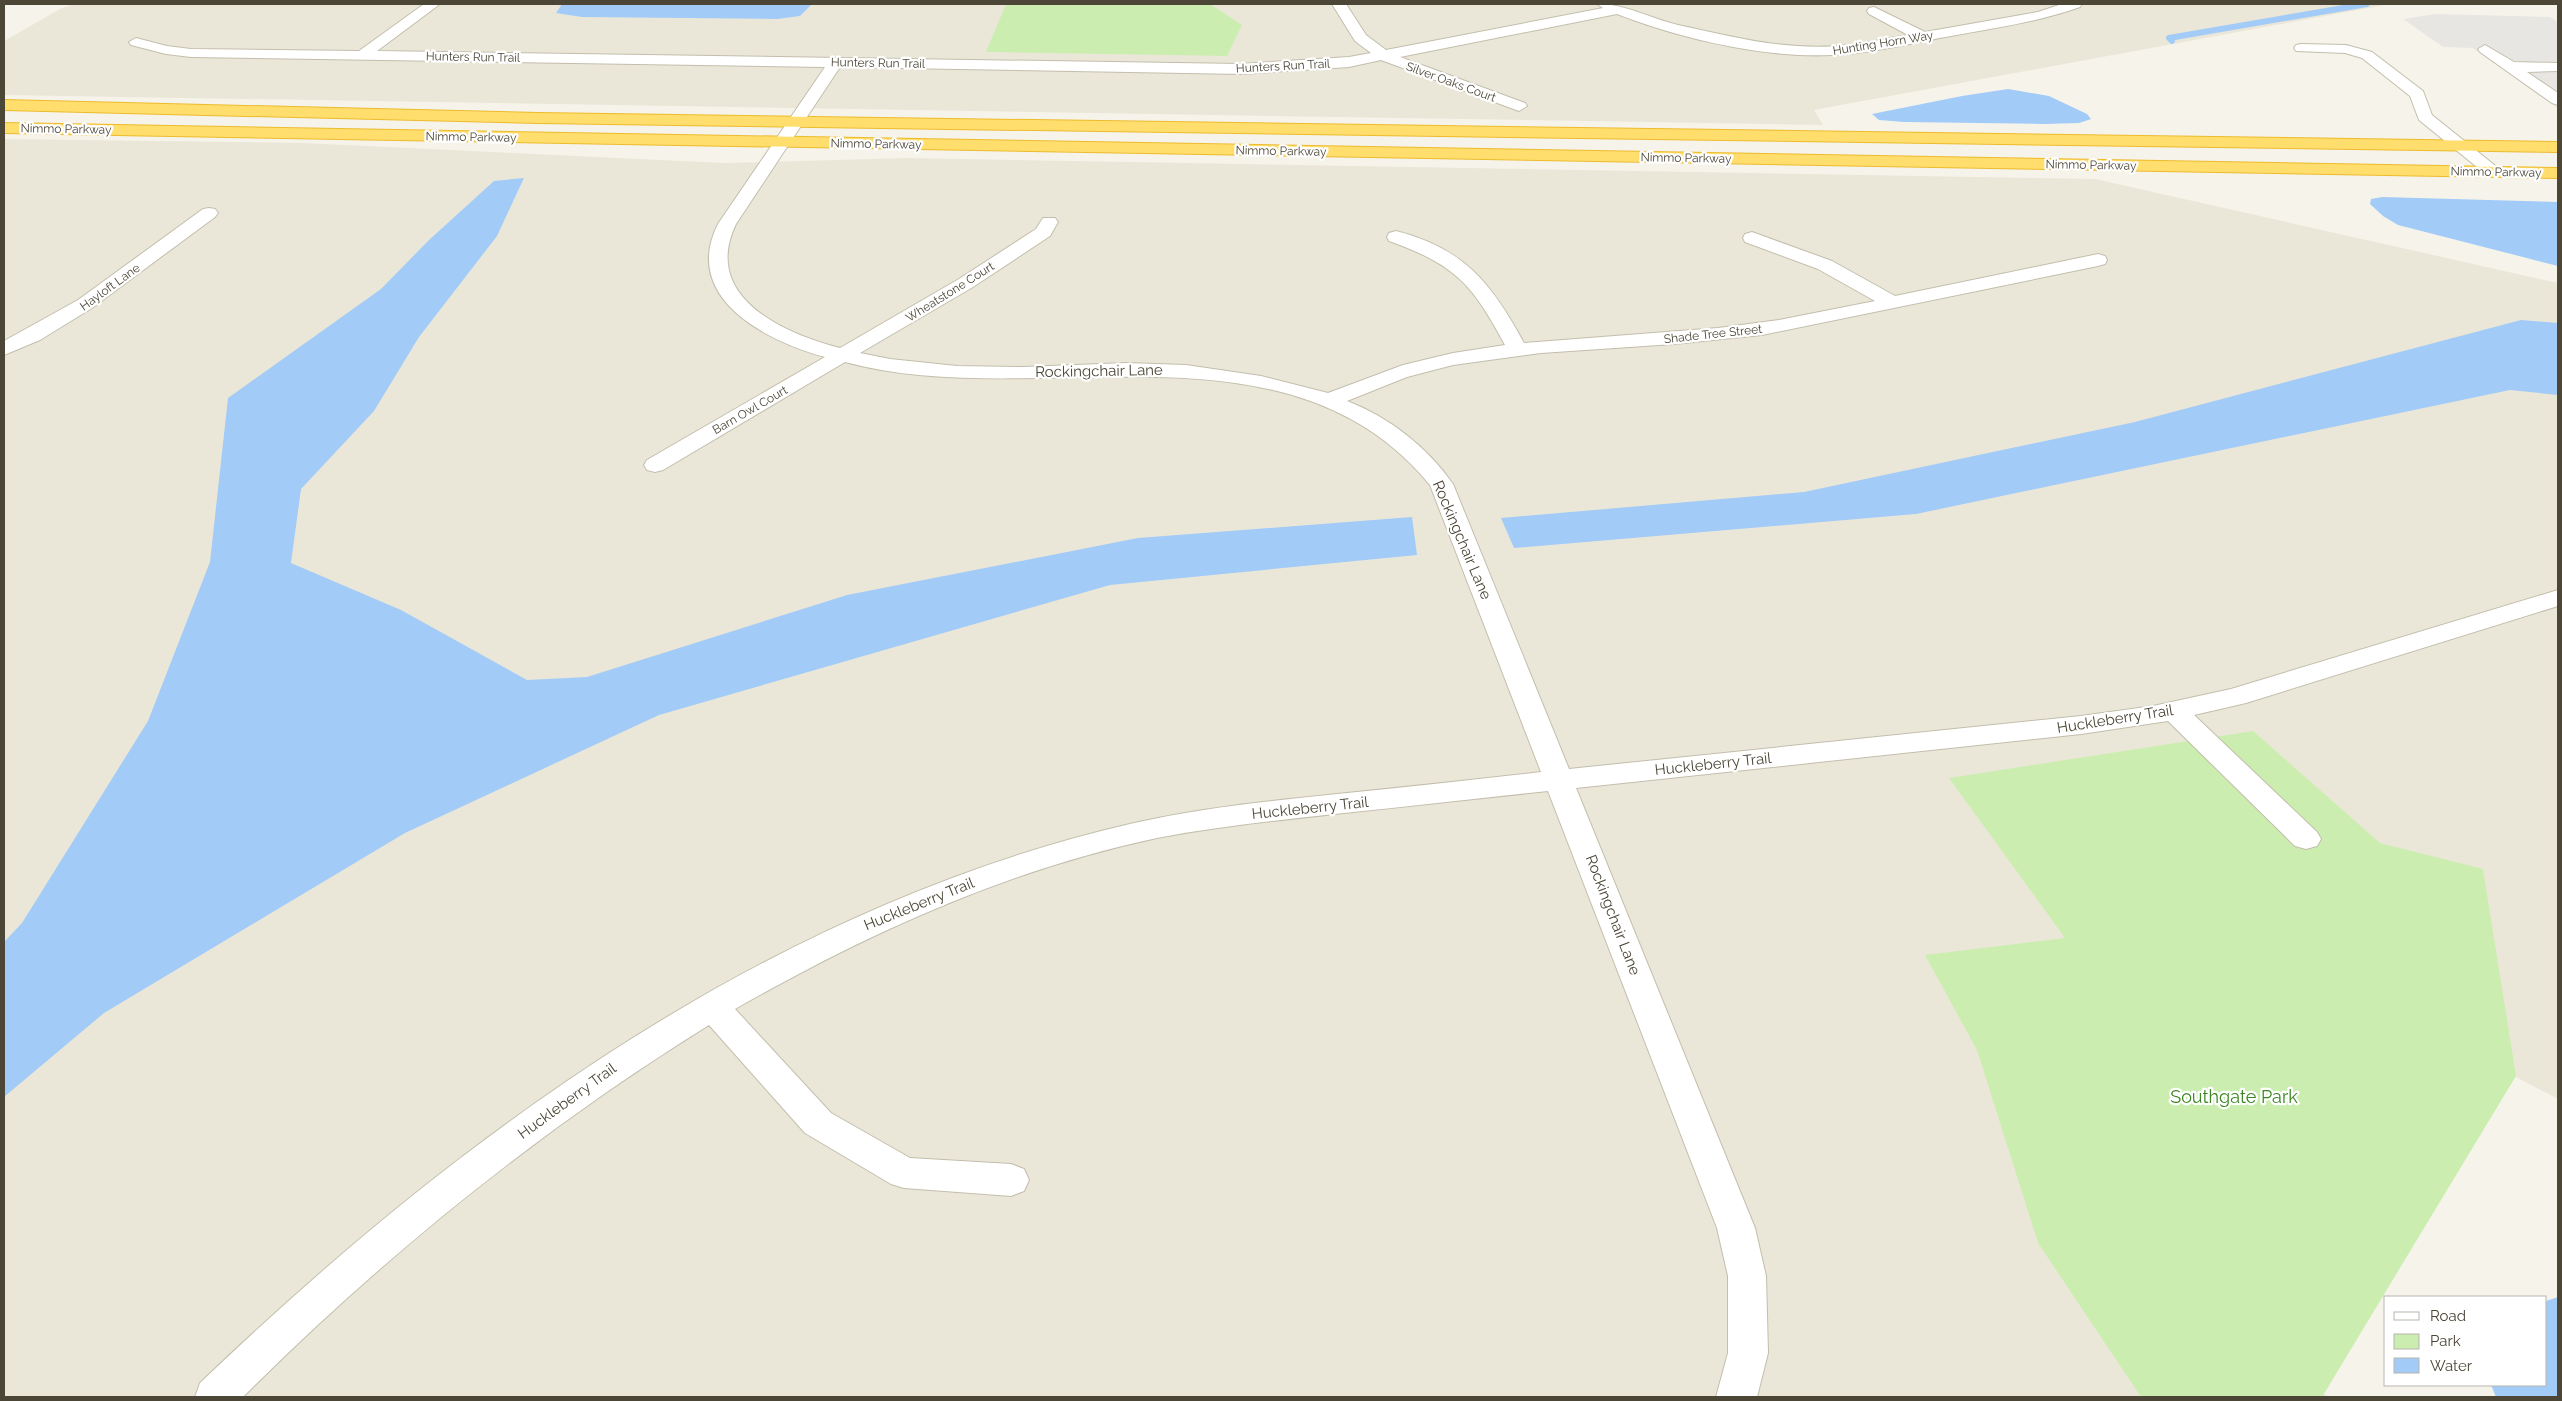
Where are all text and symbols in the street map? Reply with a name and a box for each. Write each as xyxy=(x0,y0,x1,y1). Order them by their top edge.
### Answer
street label: Hunting Horn Way xyxy=(1832,28,1935,58)
street label: Hunters Run Trail xyxy=(426,49,521,65)
street label: Hunters Run Trail xyxy=(831,55,926,71)
street label: Hunters Run Trail xyxy=(1236,57,1331,75)
street label: Silver Oaks Court xyxy=(1404,59,1498,105)
street label: Nimmo Parkway xyxy=(20,121,112,137)
street label: Nimmo Parkway xyxy=(425,129,517,145)
street label: Nimmo Parkway xyxy=(830,136,922,152)
street label: Nimmo Parkway xyxy=(1235,143,1327,159)
street label: Nimmo Parkway xyxy=(1640,150,1732,166)
street label: Nimmo Parkway xyxy=(2045,157,2137,173)
street label: Nimmo Parkway xyxy=(2450,164,2542,180)
street label: Wheatstone Court xyxy=(903,259,997,325)
street label: Hayloft Lane xyxy=(77,261,143,313)
street label: Shade Tree Street xyxy=(1663,322,1763,346)
street label: Rockingchair Lane xyxy=(1035,361,1163,381)
street label: Barn Owl Court xyxy=(710,383,790,437)
street label: Rockingchair Lane xyxy=(1429,478,1495,602)
street label: Huckleberry Trail xyxy=(2056,701,2175,737)
street label: Huckleberry Trail xyxy=(1654,749,1773,779)
street label: Huckleberry Trail xyxy=(1251,793,1370,823)
street label: Rockingchair Lane xyxy=(1582,852,1644,978)
street label: Huckleberry Trail xyxy=(861,873,978,934)
street label: Huckleberry Trail xyxy=(514,1059,620,1143)
park label: Southgate Park xyxy=(2170,1086,2298,1107)
legend xyxy=(2384,1296,2547,1386)
text: Road xyxy=(2430,1307,2466,1325)
text: Park xyxy=(2430,1332,2461,1350)
text: Water xyxy=(2430,1357,2473,1375)

